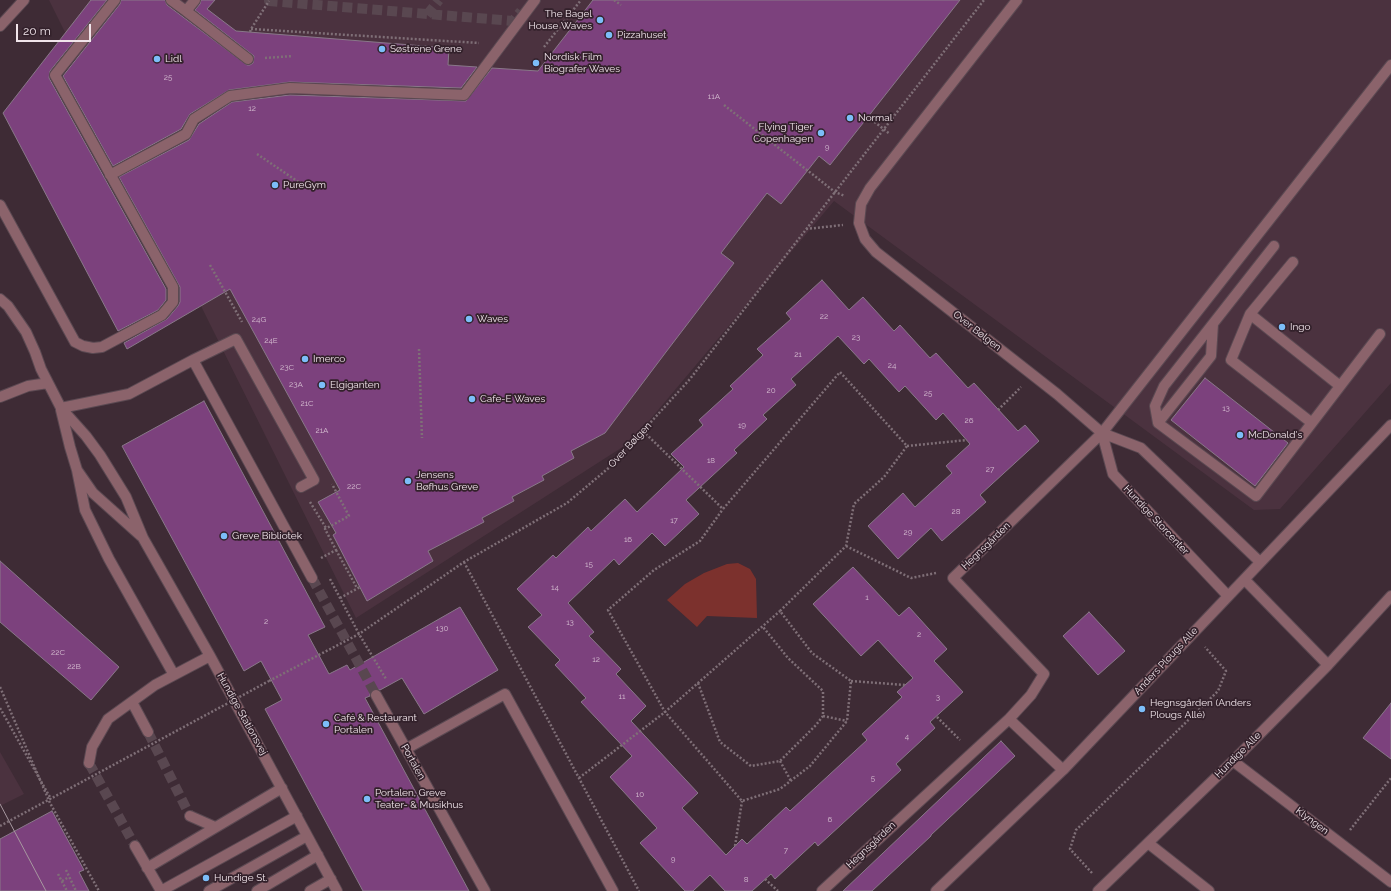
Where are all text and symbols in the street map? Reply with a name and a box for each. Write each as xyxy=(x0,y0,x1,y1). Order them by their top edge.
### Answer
place label: The Bagel House Waves xyxy=(528,8,592,32)
marker: The Bagel House Waves xyxy=(595,15,605,25)
scale bar xyxy=(18,16,93,42)
text: 20 m xyxy=(23,24,51,38)
place label: Pizzahuset xyxy=(617,29,666,41)
marker: Pizzahuset xyxy=(604,30,614,40)
place label: Søstrene Grene xyxy=(390,43,462,55)
marker: Søstrene Grene xyxy=(377,44,387,54)
place label: Nordisk Film Biografer Waves xyxy=(544,51,620,74)
place label: Lidl xyxy=(165,53,182,65)
marker: Lidl xyxy=(152,54,162,64)
marker: Nordisk Film Biografer Waves xyxy=(531,58,541,68)
house number: 25 xyxy=(164,73,172,83)
house number: 11A xyxy=(708,92,720,102)
house number: 12 xyxy=(248,104,256,114)
place label: Normal xyxy=(858,112,892,124)
marker: Normal xyxy=(845,113,855,123)
place label: Flying Tiger Copenhagen xyxy=(753,121,813,144)
marker: Flying Tiger Copenhagen xyxy=(816,128,826,138)
house number: 9 xyxy=(825,143,829,153)
place label: PureGym xyxy=(283,179,326,191)
marker: PureGym xyxy=(270,180,280,190)
street label: Over Bølgen xyxy=(951,308,1003,354)
house number: 22 xyxy=(820,312,828,322)
place label: Waves xyxy=(477,313,508,325)
marker: Waves xyxy=(464,314,474,324)
house number: 24G xyxy=(252,315,266,325)
place label: Ingo xyxy=(1290,321,1310,333)
marker: Ingo xyxy=(1277,322,1287,332)
house number: 23 xyxy=(852,333,860,343)
house number: 24E xyxy=(264,336,278,346)
house number: 21 xyxy=(794,350,802,360)
place label: Imerco xyxy=(313,353,345,365)
marker: Imerco xyxy=(300,354,310,364)
house number: 24 xyxy=(888,361,896,371)
house number: 23C xyxy=(280,363,294,373)
place label: Elgiganten xyxy=(330,379,380,391)
house number: 23A xyxy=(289,380,303,390)
marker: Elgiganten xyxy=(317,380,327,390)
house number: 20 xyxy=(766,386,776,396)
house number: 25 xyxy=(924,389,932,399)
place label: Cafe-E Waves xyxy=(480,393,545,405)
marker: Cafe-E Waves xyxy=(467,394,477,404)
house number: 21C xyxy=(300,399,314,409)
house number: 13 xyxy=(1222,404,1230,414)
house number: 26 xyxy=(965,416,973,426)
street label: Over Bølgen xyxy=(606,420,654,470)
house number: 19 xyxy=(738,421,746,431)
house number: 21A xyxy=(316,426,328,436)
place label: McDonald's xyxy=(1248,429,1302,441)
marker: McDonald's xyxy=(1235,430,1245,440)
house number: 18 xyxy=(707,456,715,466)
house number: 27 xyxy=(986,465,994,475)
place label: Jensens Bøfhus Greve xyxy=(416,469,478,492)
marker: Jensens Bøfhus Greve xyxy=(403,476,413,486)
house number: 22C xyxy=(347,482,361,492)
street label: Hundige Storcenter xyxy=(1121,483,1191,557)
house number: 28 xyxy=(952,507,960,517)
house number: 17 xyxy=(670,516,678,526)
street label: Hegnsgården xyxy=(959,520,1013,572)
house number: 29 xyxy=(904,528,912,538)
place label: Greve Bibliotek xyxy=(232,530,302,542)
marker: Greve Bibliotek xyxy=(219,531,229,541)
house number: 16 xyxy=(624,535,632,545)
house number: 15 xyxy=(585,560,593,570)
house number: 14 xyxy=(551,583,559,593)
house number: 1 xyxy=(865,593,869,603)
house number: 2 xyxy=(264,617,268,627)
house number: 13 xyxy=(566,618,574,628)
house number: 130 xyxy=(436,624,448,634)
street label: Anders Plougs Alle xyxy=(1132,625,1200,697)
house number: 2 xyxy=(917,630,921,640)
house number: 22C xyxy=(51,648,65,658)
house number: 12 xyxy=(592,655,600,665)
house number: 22B xyxy=(67,662,81,672)
street label: Hundige Stationsvej xyxy=(214,671,270,757)
house number: 11 xyxy=(619,692,625,702)
house number: 3 xyxy=(936,693,940,703)
place label: Hegnsgården (Anders Plougs Allé) xyxy=(1150,697,1251,720)
marker: Hegnsgården (Anders Plougs Allé) xyxy=(1137,704,1147,714)
place label: Café & Restaurant Portalen xyxy=(334,712,417,736)
marker: Café & Restaurant Portalen xyxy=(321,719,331,729)
street label: Hundige Alle xyxy=(1212,729,1264,781)
house number: 4 xyxy=(905,732,909,742)
street label: Portalen xyxy=(398,742,428,782)
house number: 5 xyxy=(871,774,875,784)
place label: Portalen, Greve Teater- & Musikhus xyxy=(375,787,463,810)
house number: 10 xyxy=(636,790,644,800)
marker: Portalen, Greve Teater- & Musikhus xyxy=(362,794,372,804)
street label: Klyngen xyxy=(1293,805,1331,837)
house number: 6 xyxy=(828,815,832,825)
street label: Hegnsgården xyxy=(844,819,898,871)
house number: 7 xyxy=(784,846,788,856)
house number: 9 xyxy=(671,855,675,865)
place label: Hundige St. xyxy=(214,872,267,884)
marker: Hundige St. xyxy=(201,873,211,883)
house number: 8 xyxy=(744,875,748,885)

